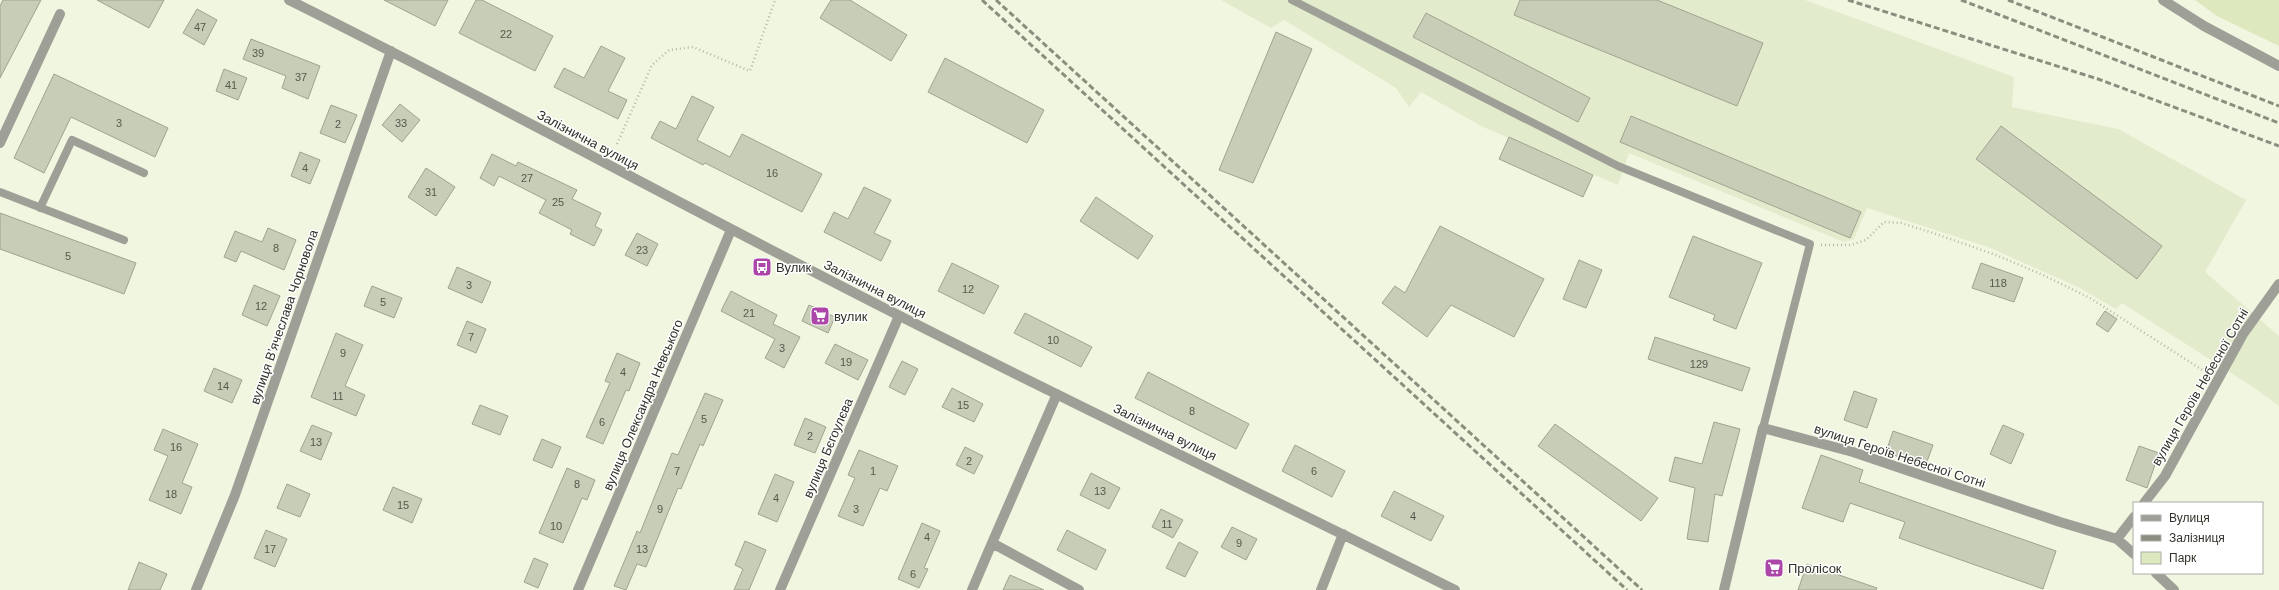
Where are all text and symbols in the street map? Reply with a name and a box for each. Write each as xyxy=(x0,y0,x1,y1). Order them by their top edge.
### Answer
house number: 47 xyxy=(194,21,206,33)
house number: 22 xyxy=(500,28,512,40)
house number: 39 xyxy=(252,47,264,59)
house number: 37 xyxy=(295,71,307,83)
house number: 41 xyxy=(225,79,237,91)
street label: Залізнична вулиця xyxy=(535,107,641,173)
house number: 3 xyxy=(116,117,122,129)
house number: 33 xyxy=(395,117,407,129)
house number: 2 xyxy=(335,118,341,130)
house number: 4 xyxy=(302,162,308,174)
house number: 16 xyxy=(766,167,778,179)
house number: 27 xyxy=(521,172,533,184)
house number: 31 xyxy=(425,186,437,198)
house number: 25 xyxy=(552,196,564,208)
street label: вулиця Вʼячеслава Чорновола xyxy=(247,227,321,406)
house number: 8 xyxy=(273,242,279,254)
house number: 23 xyxy=(636,244,648,256)
house number: 5 xyxy=(65,250,71,262)
bus stop icon: Вулик xyxy=(751,256,773,278)
street label: Залізнична вулиця xyxy=(821,257,929,321)
place label: Вулик xyxy=(776,260,812,275)
house number: 118 xyxy=(1989,277,2007,289)
house number: 3 xyxy=(466,279,472,291)
house number: 12 xyxy=(962,283,974,295)
house number: 5 xyxy=(380,296,386,308)
house number: 12 xyxy=(255,300,267,312)
supermarket icon: вулик xyxy=(809,305,831,327)
street label: вулиця Героїв Небесної Сотні xyxy=(2149,306,2251,468)
house number: 21 xyxy=(743,307,755,319)
place label: вулик xyxy=(834,309,868,324)
street label: вулиця Олександра Невського xyxy=(600,317,686,493)
house number: 7 xyxy=(468,331,474,343)
house number: 10 xyxy=(1047,334,1059,346)
house number: 3 xyxy=(779,342,785,354)
house number: 9 xyxy=(340,347,346,359)
house number: 19 xyxy=(840,356,852,368)
house number: 129 xyxy=(1690,358,1708,370)
house number: 4 xyxy=(620,366,626,378)
house number: 14 xyxy=(217,380,229,392)
house number: 11 xyxy=(332,390,344,402)
street label: вулиця Бєгоулєва xyxy=(800,395,856,500)
house number: 15 xyxy=(957,399,969,411)
street label: Залізнична вулиця xyxy=(1111,401,1219,463)
house number: 8 xyxy=(1189,405,1195,417)
house number: 5 xyxy=(701,413,707,425)
house number: 6 xyxy=(599,416,605,428)
street label: вулиця Героїв Небесної Сотні xyxy=(1812,421,1988,491)
house number: 2 xyxy=(807,430,813,442)
house number: 13 xyxy=(310,436,322,448)
house number: 16 xyxy=(170,441,182,453)
house number: 2 xyxy=(966,455,972,467)
house number: 7 xyxy=(674,465,680,477)
house number: 1 xyxy=(870,465,876,477)
house number: 6 xyxy=(1311,465,1317,477)
house number: 8 xyxy=(574,478,580,490)
house number: 13 xyxy=(1094,485,1106,497)
house number: 18 xyxy=(165,488,177,500)
house number: 4 xyxy=(773,492,779,504)
house number: 15 xyxy=(397,499,409,511)
legend xyxy=(2133,502,2263,574)
house number: 9 xyxy=(657,503,663,515)
house number: 3 xyxy=(853,503,859,515)
house number: 4 xyxy=(1410,510,1416,522)
text: Вулиця xyxy=(2169,511,2210,525)
house number: 11 xyxy=(1161,518,1173,530)
house number: 10 xyxy=(550,520,562,532)
house number: 4 xyxy=(924,531,930,543)
text: Залізниця xyxy=(2169,531,2225,545)
house number: 9 xyxy=(1236,537,1242,549)
house number: 17 xyxy=(264,543,276,555)
house number: 13 xyxy=(636,543,648,555)
text: Парк xyxy=(2169,551,2197,565)
supermarket icon: Пролісок xyxy=(1763,557,1785,579)
place label: Пролісок xyxy=(1788,561,1842,576)
house number: 6 xyxy=(910,568,916,580)

